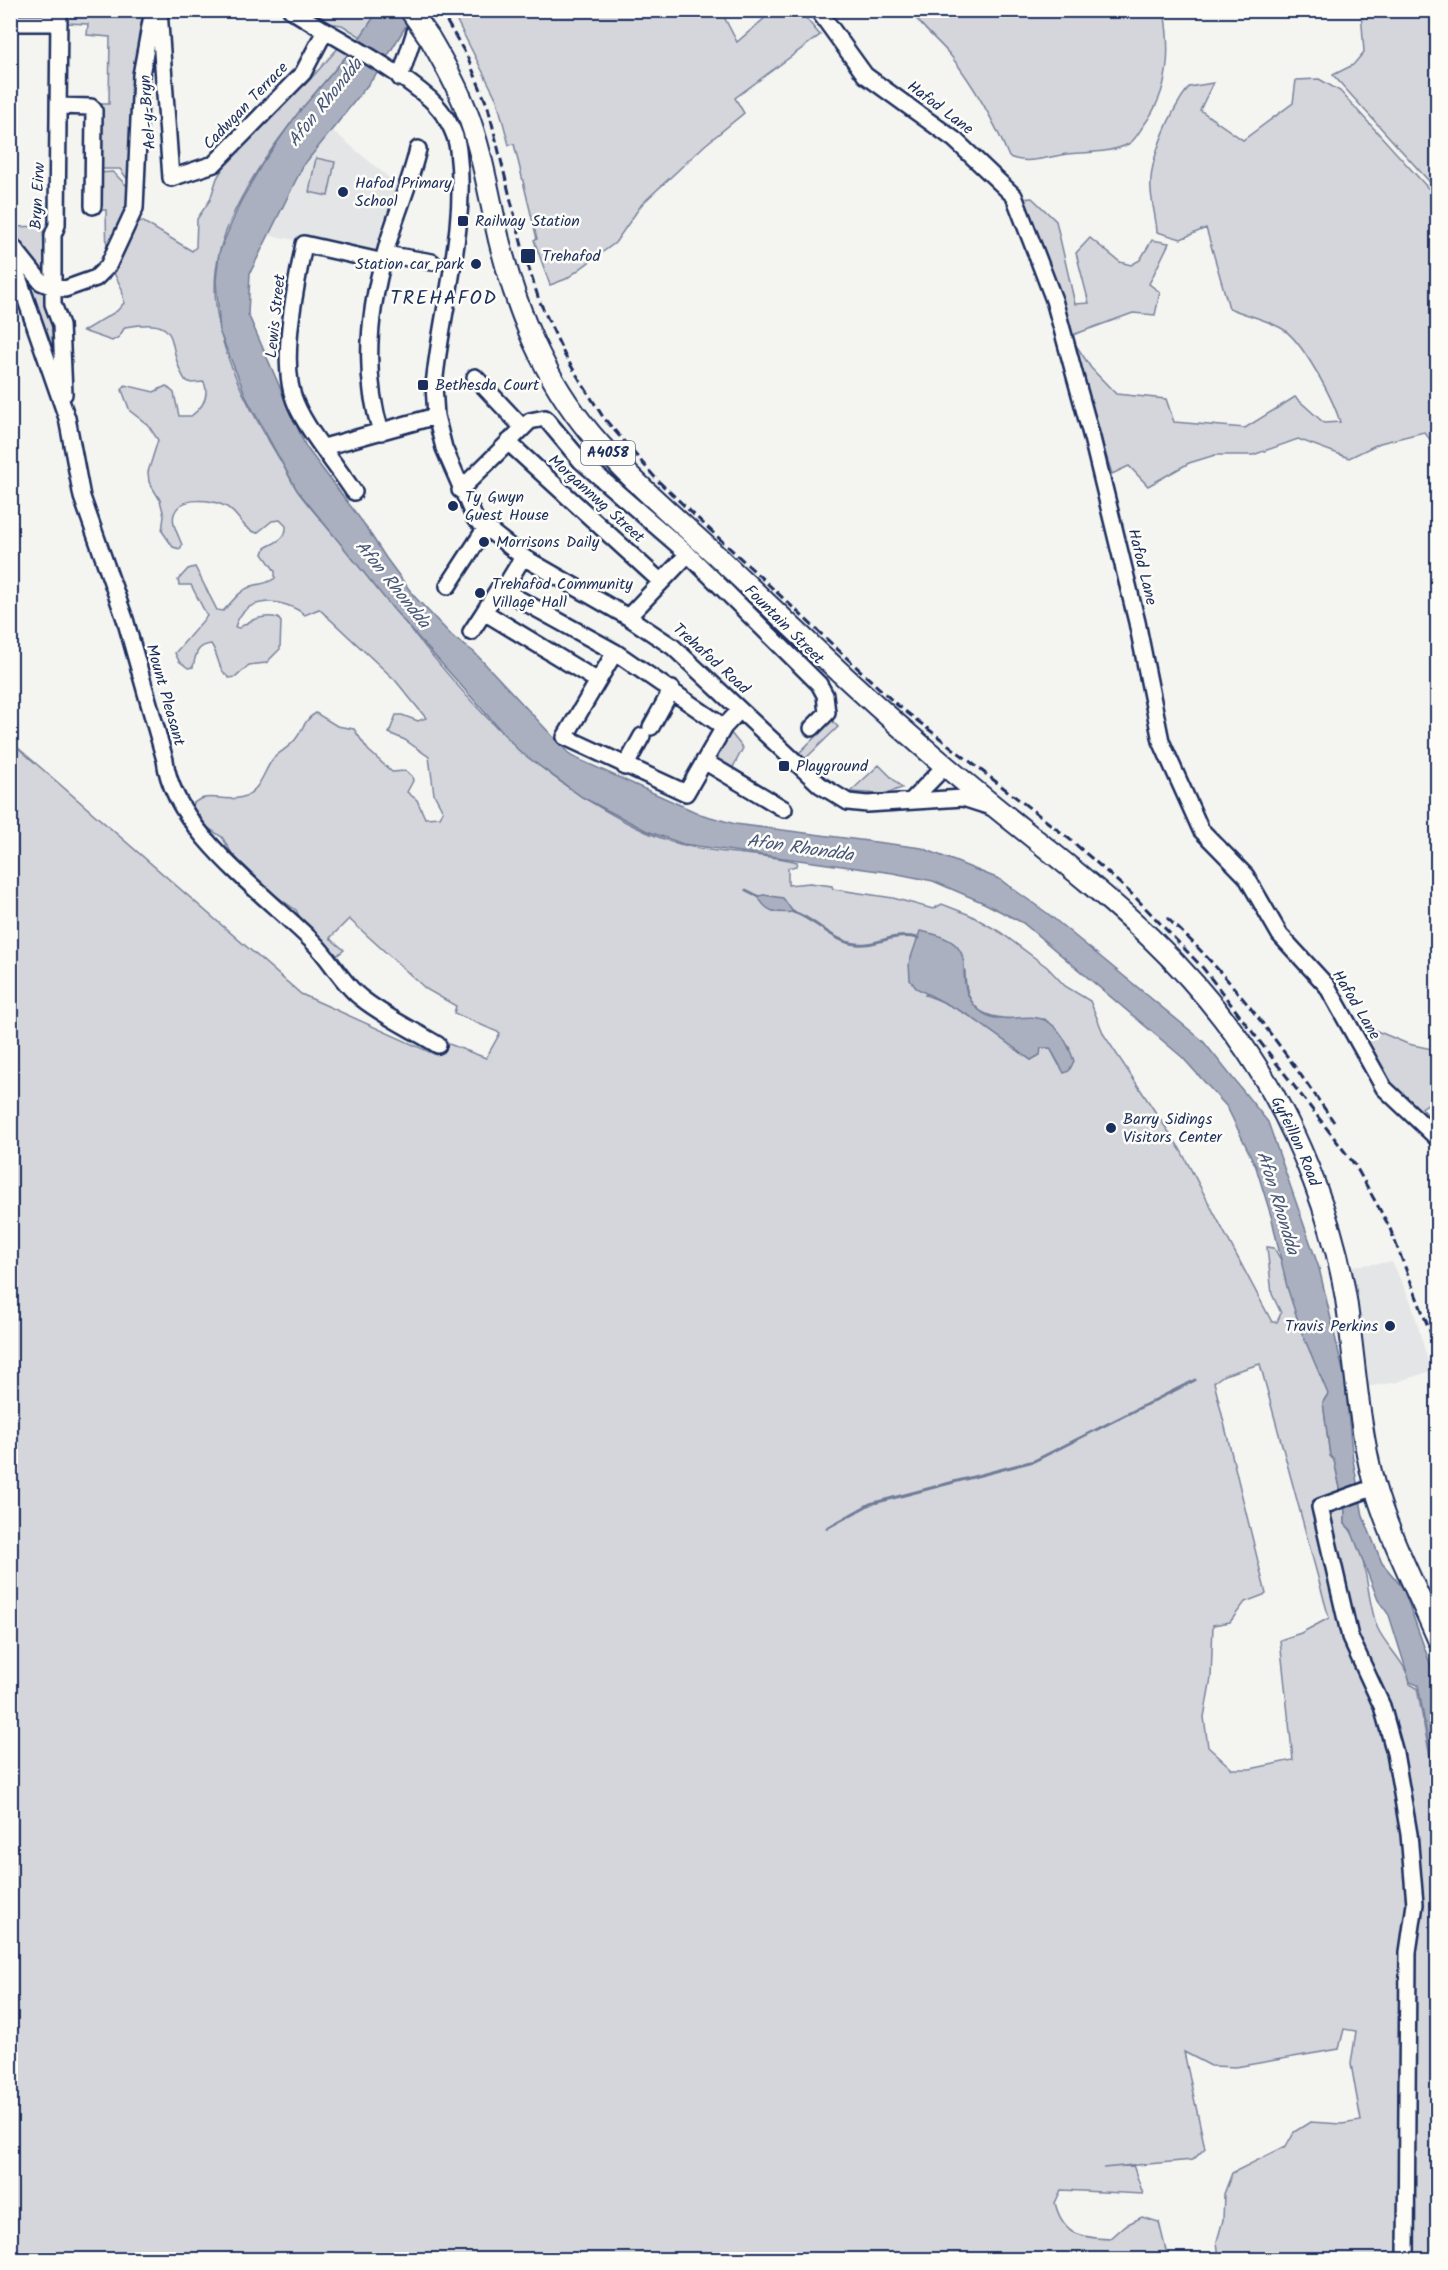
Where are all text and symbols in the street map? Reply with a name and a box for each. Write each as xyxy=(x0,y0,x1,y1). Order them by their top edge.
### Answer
water label: Afon Rhondda xyxy=(281,51,372,154)
street label: Cadwgan Terrace xyxy=(197,56,295,156)
street label: Ael-y-Bryn xyxy=(133,74,163,150)
street label: Hafod Lane xyxy=(901,75,979,141)
street label: Bryn Eirw xyxy=(24,162,52,230)
place label: Hafod Primary School xyxy=(355,171,452,214)
marker: Hafod Primary School xyxy=(336,185,350,199)
place label: Railway Station xyxy=(475,209,580,234)
marker: Railway Station xyxy=(456,214,470,228)
place label: Trehafod xyxy=(542,244,601,269)
marker: Trehafod xyxy=(519,247,537,265)
place label: Station car park xyxy=(355,252,464,277)
marker: Station car park xyxy=(469,257,483,271)
street label: Lewis Street xyxy=(259,272,293,359)
district label: TREHAFOD xyxy=(390,283,498,315)
place label: Bethesda Court xyxy=(435,373,540,398)
marker: Bethesda Court xyxy=(416,378,430,392)
road number: A4058 xyxy=(581,441,635,465)
street label: Morgannwg Street xyxy=(542,449,651,550)
place label: Ty Gwyn Guest House xyxy=(465,485,549,528)
marker: Ty Gwyn Guest House xyxy=(446,499,460,513)
street label: Hafod Lane xyxy=(1120,526,1164,608)
place label: Morrisons Daily xyxy=(496,530,600,555)
water label: Afon Rhondda xyxy=(347,534,438,637)
marker: Morrisons Daily xyxy=(477,535,491,549)
place label: Trehafod Community Village Hall xyxy=(492,572,633,615)
street label: Fountain Street xyxy=(738,579,830,671)
marker: Trehafod Community Village Hall xyxy=(473,586,487,600)
street label: Trehafod Road xyxy=(667,617,756,701)
street label: Mount Pleasant xyxy=(139,641,192,750)
place label: Playground xyxy=(796,754,869,779)
marker: Playground xyxy=(777,759,791,773)
water label: Afon Rhondda xyxy=(745,827,857,871)
street label: Hafod Lane xyxy=(1325,965,1387,1045)
street label: Gyfeillon Road xyxy=(1264,1092,1327,1191)
place label: Barry Sidings Visitors Center xyxy=(1123,1107,1224,1150)
marker: Barry Sidings Visitors Center xyxy=(1104,1121,1118,1135)
water label: Afon Rhondda xyxy=(1247,1148,1307,1260)
place label: Travis Perkins xyxy=(1285,1314,1378,1339)
marker: Travis Perkins xyxy=(1383,1319,1397,1333)

